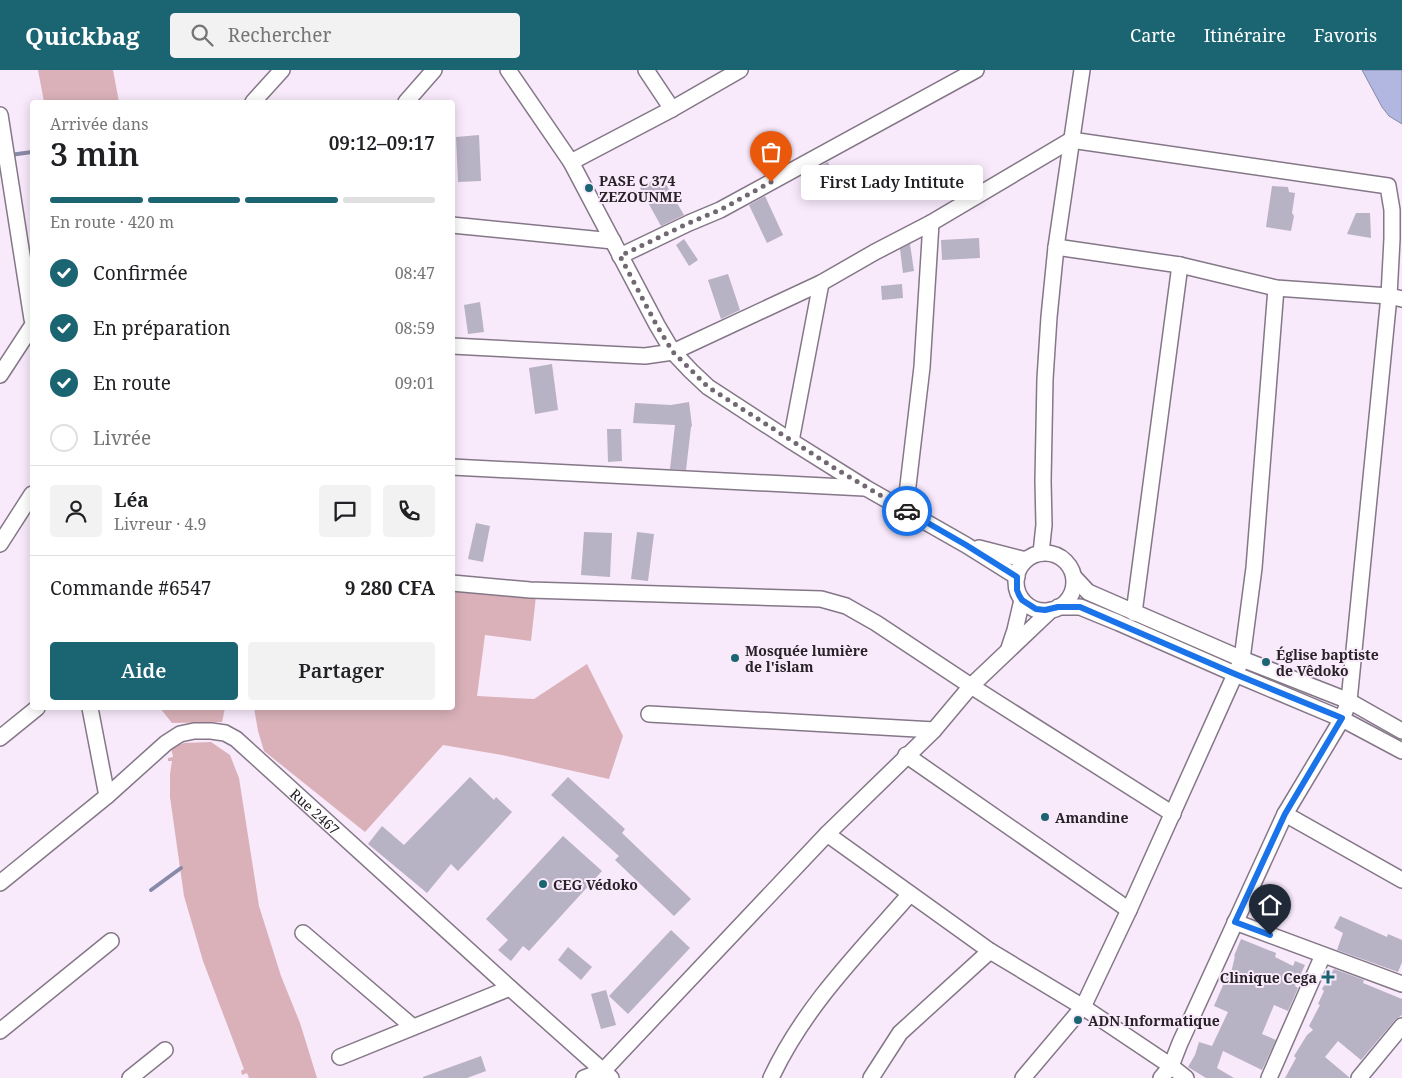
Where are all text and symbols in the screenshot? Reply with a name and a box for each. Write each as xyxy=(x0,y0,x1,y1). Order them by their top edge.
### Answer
search box xyxy=(170,13,520,58)
text: Quickbag xyxy=(25,19,140,52)
icon: search xyxy=(188,21,216,49)
text: Rechercher xyxy=(228,22,331,48)
text: Carte xyxy=(1130,23,1176,47)
text: Itinéraire xyxy=(1204,23,1286,47)
text: Favoris xyxy=(1314,23,1377,47)
text: Arrivée dans xyxy=(50,113,148,135)
text: 09:12–09:17 xyxy=(329,130,435,156)
pin xyxy=(750,131,792,182)
text: 3 min xyxy=(50,132,139,175)
icon: bag xyxy=(757,138,785,166)
callout: First Lady Intitute xyxy=(801,164,984,200)
place label: PASE C 374 ZEZOUNME xyxy=(599,171,682,206)
text: First Lady Intitute xyxy=(820,171,964,193)
marker: PASE C 374 ZEZOUNME xyxy=(583,182,595,194)
text: En route · 420 m xyxy=(50,211,174,233)
icon: check xyxy=(50,259,78,287)
text: Confirmée xyxy=(93,260,188,286)
text: 08:47 xyxy=(395,262,435,284)
icon: check xyxy=(50,314,78,342)
text: En préparation xyxy=(93,315,230,341)
text: 08:59 xyxy=(395,317,435,339)
icon: check xyxy=(50,369,78,397)
text: En route xyxy=(93,370,171,396)
text: 09:01 xyxy=(395,372,435,394)
text: Livrée xyxy=(93,425,151,451)
button: person xyxy=(50,485,102,537)
button: chat xyxy=(319,485,371,537)
button: phone xyxy=(383,485,435,537)
courier xyxy=(882,486,932,536)
text: Léa xyxy=(114,487,149,513)
icon: car xyxy=(893,497,921,525)
text: Livreur · 4.9 xyxy=(114,513,206,535)
text: Commande #6547 xyxy=(50,575,211,601)
text: 9 280 CFA xyxy=(345,575,435,601)
place label: Mosquée lumière de l'islam xyxy=(745,641,868,676)
button: Aide xyxy=(50,642,238,700)
button: Partager xyxy=(248,642,435,700)
place label: Église baptiste de Vêdoko xyxy=(1276,645,1379,680)
marker: Mosquée lumière de l'islam xyxy=(729,652,741,664)
marker: Église baptiste de Vêdoko xyxy=(1260,656,1272,668)
street label: Rue 2467 xyxy=(287,784,344,839)
place label: Amandine xyxy=(1055,808,1128,827)
marker: Amandine xyxy=(1039,811,1051,823)
place label: CEG Védoko xyxy=(553,875,638,894)
marker: CEG Védoko xyxy=(537,878,549,890)
pin xyxy=(1249,884,1291,935)
icon: home xyxy=(1256,891,1284,919)
place label: Clinique Cega xyxy=(1220,968,1317,987)
marker: Clinique Cega xyxy=(1321,970,1335,984)
place label: ADN Informatique xyxy=(1088,1011,1220,1030)
marker: ADN Informatique xyxy=(1072,1014,1084,1026)

